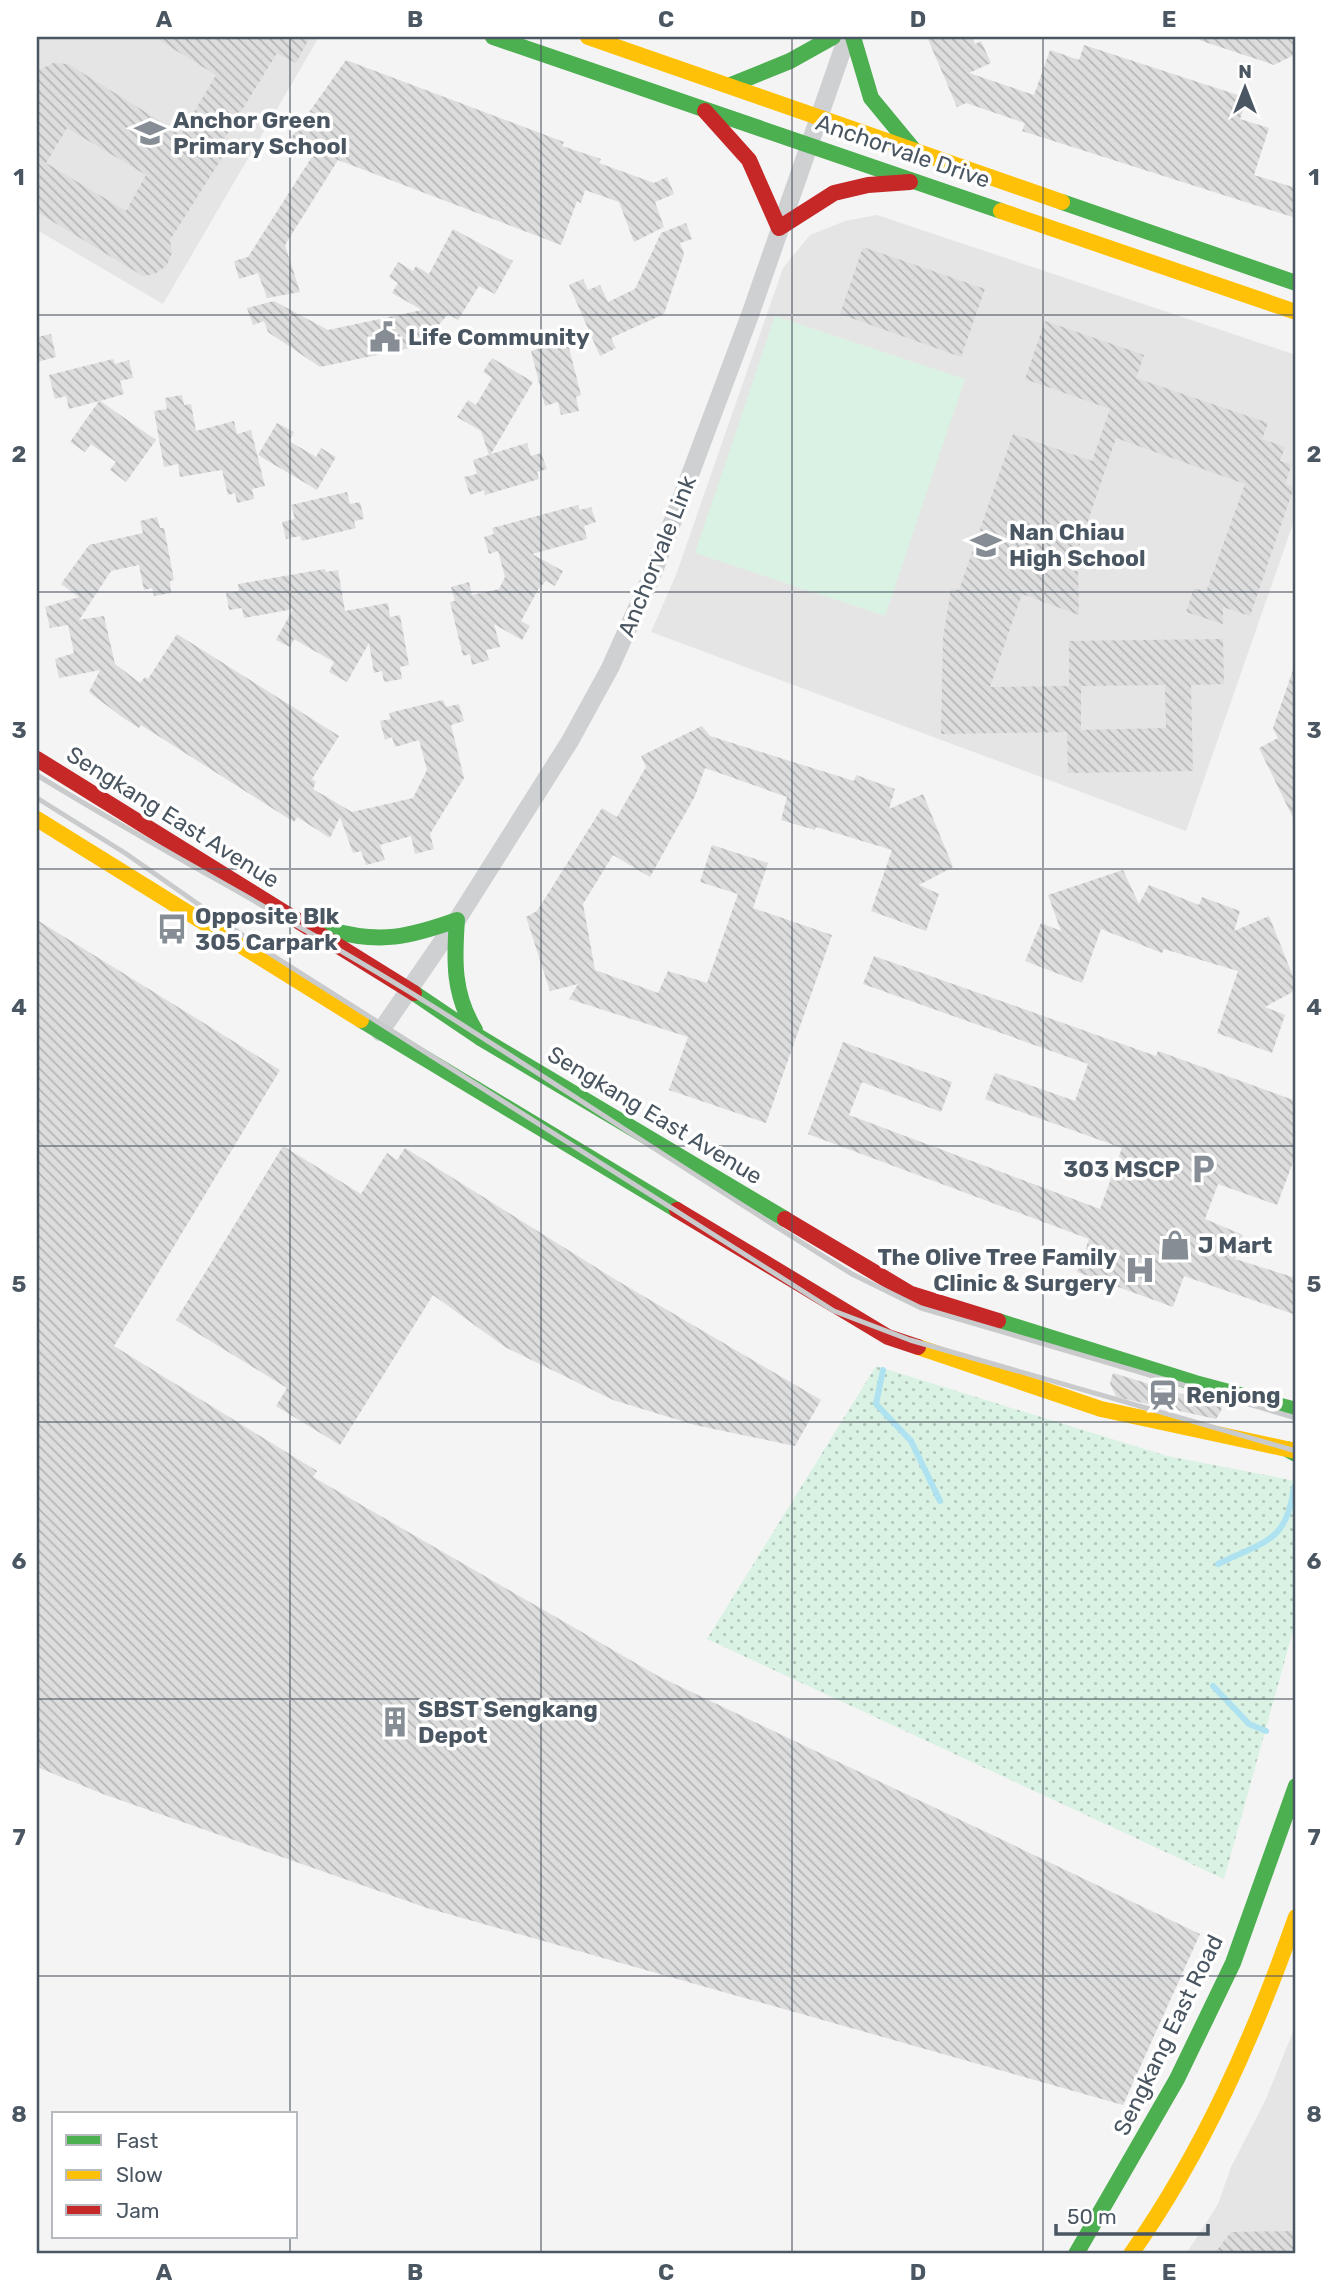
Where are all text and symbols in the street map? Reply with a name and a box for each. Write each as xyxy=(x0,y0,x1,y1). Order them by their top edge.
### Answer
text: A xyxy=(156,5,173,33)
text: B xyxy=(407,5,423,33)
text: C xyxy=(658,5,674,33)
text: D xyxy=(910,5,926,33)
text: E xyxy=(1162,5,1176,33)
north arrow xyxy=(1210,52,1280,122)
text: N xyxy=(1238,60,1252,83)
place label: Anchor Green Primary School xyxy=(173,106,347,160)
street label: Anchorvale Drive xyxy=(812,108,994,194)
school or university icon: Anchor Green Primary School xyxy=(133,116,167,150)
text: 1 xyxy=(13,163,25,191)
text: 1 xyxy=(1308,163,1320,191)
public building icon: Life Community xyxy=(368,320,402,354)
place label: Life Community xyxy=(408,323,590,351)
text: 2 xyxy=(12,440,26,468)
text: 2 xyxy=(1307,440,1321,468)
street label: Anchorvale Link xyxy=(612,471,702,641)
place label: Nan Chiau High School xyxy=(1009,518,1146,572)
school or university icon: Nan Chiau High School xyxy=(969,528,1003,562)
text: 3 xyxy=(11,716,27,744)
text: 3 xyxy=(1306,716,1322,744)
street label: Sengkang East Avenue xyxy=(62,740,284,894)
place label: Opposite Blk 305 Carpark xyxy=(195,902,340,956)
bus stop icon: Opposite Blk 305 Carpark xyxy=(155,912,189,946)
text: 4 xyxy=(11,993,27,1021)
text: 4 xyxy=(1306,993,1322,1021)
street label: Sengkang East Avenue xyxy=(543,1040,767,1190)
parking icon: 303 MSCP xyxy=(1186,1152,1220,1186)
place label: 303 MSCP xyxy=(1063,1155,1180,1183)
shop icon: J Mart xyxy=(1158,1228,1192,1262)
place label: J Mart xyxy=(1198,1231,1272,1259)
place label: The Olive Tree Family Clinic & Surgery xyxy=(877,1243,1117,1297)
hospital icon: The Olive Tree Family Clinic & Surgery xyxy=(1123,1253,1157,1287)
text: 5 xyxy=(12,1270,27,1298)
text: 5 xyxy=(1307,1270,1322,1298)
station icon: Renjong xyxy=(1146,1378,1180,1412)
place label: Renjong xyxy=(1186,1381,1281,1409)
text: 6 xyxy=(12,1547,27,1575)
text: 6 xyxy=(1307,1547,1322,1575)
place label: SBST Sengkang Depot xyxy=(418,1695,598,1749)
building icon: SBST Sengkang Depot xyxy=(378,1705,412,1739)
text: 7 xyxy=(12,1823,26,1851)
text: 7 xyxy=(1307,1823,1321,1851)
street label: Sengkang East Road xyxy=(1107,1930,1229,2140)
text: 8 xyxy=(11,2100,27,2128)
text: 8 xyxy=(1306,2100,1322,2128)
legend xyxy=(52,2112,298,2238)
text: Fast xyxy=(116,2128,158,2153)
text: Slow xyxy=(116,2162,163,2187)
scale bar xyxy=(1056,2193,1209,2237)
text: Jam xyxy=(116,2198,160,2223)
text: 50 m xyxy=(1067,2204,1117,2229)
text: A xyxy=(156,2258,173,2286)
text: B xyxy=(407,2258,423,2286)
text: C xyxy=(658,2258,674,2286)
text: D xyxy=(910,2258,926,2286)
text: E xyxy=(1162,2258,1176,2286)

